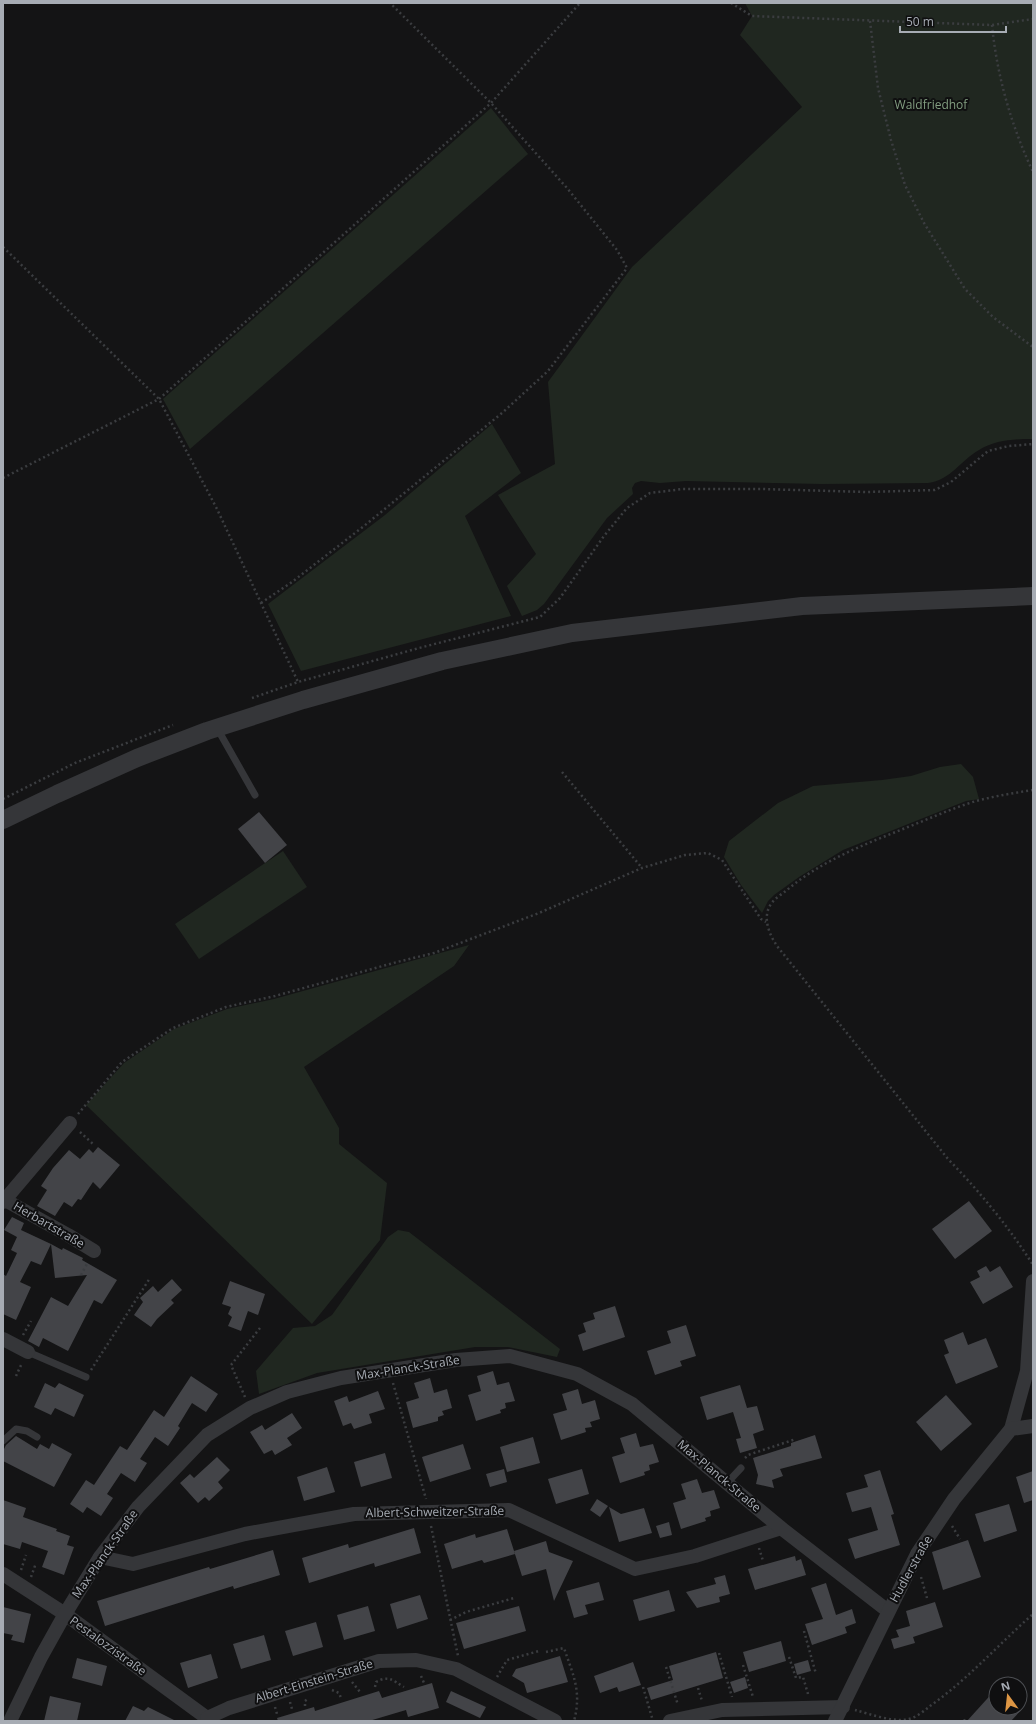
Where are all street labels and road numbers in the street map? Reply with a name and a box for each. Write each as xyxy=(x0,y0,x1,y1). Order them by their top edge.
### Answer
street label: Herbartstraße xyxy=(11,1197,88,1252)
street label: Max-Planck-Straße xyxy=(355,1351,461,1384)
street label: Max-Planck-Straße xyxy=(674,1436,765,1516)
street label: Albert-Schweitzer-Straße xyxy=(366,1502,505,1521)
street label: Max-Planck-Straße xyxy=(68,1506,142,1601)
street label: Hudlerstraße xyxy=(885,1532,936,1605)
street label: Pestalozzistraße xyxy=(67,1612,150,1679)
street label: Albert-Einstein-Straße xyxy=(253,1654,375,1707)

